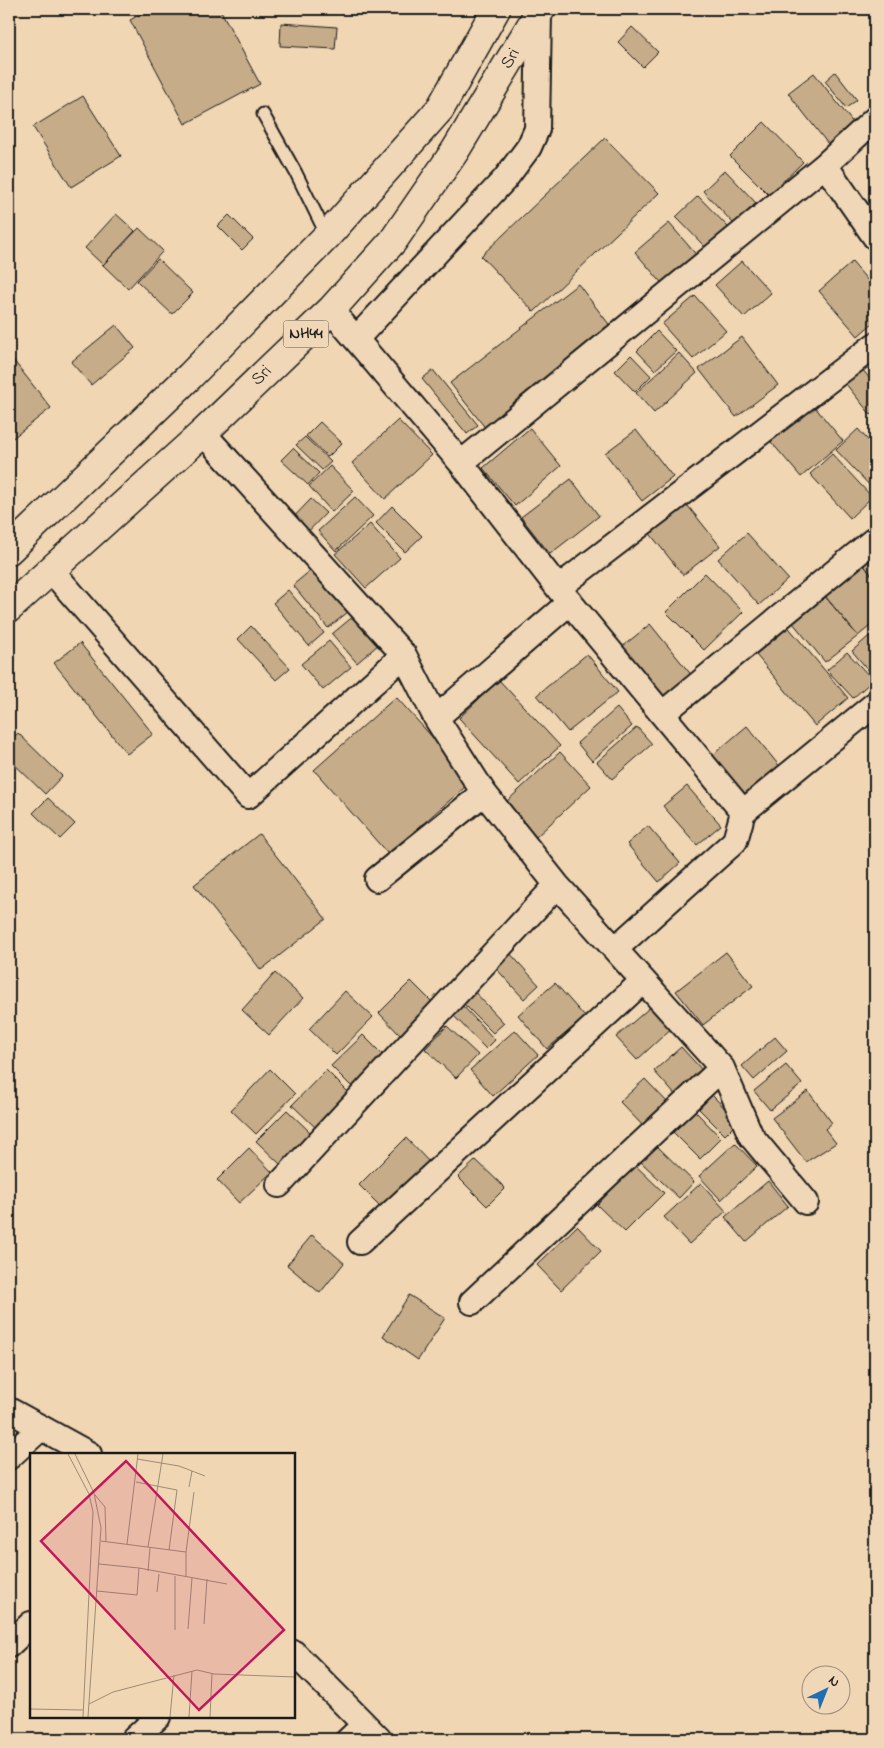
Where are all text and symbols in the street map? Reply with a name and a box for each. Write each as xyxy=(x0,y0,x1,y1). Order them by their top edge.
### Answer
street label: Sri xyxy=(495,44,527,74)
road number: NH44 xyxy=(284,320,328,348)
street label: Sri xyxy=(246,360,278,392)
inset map xyxy=(30,1453,295,1718)
north arrow xyxy=(802,1666,852,1716)
text: N xyxy=(823,1671,844,1692)

